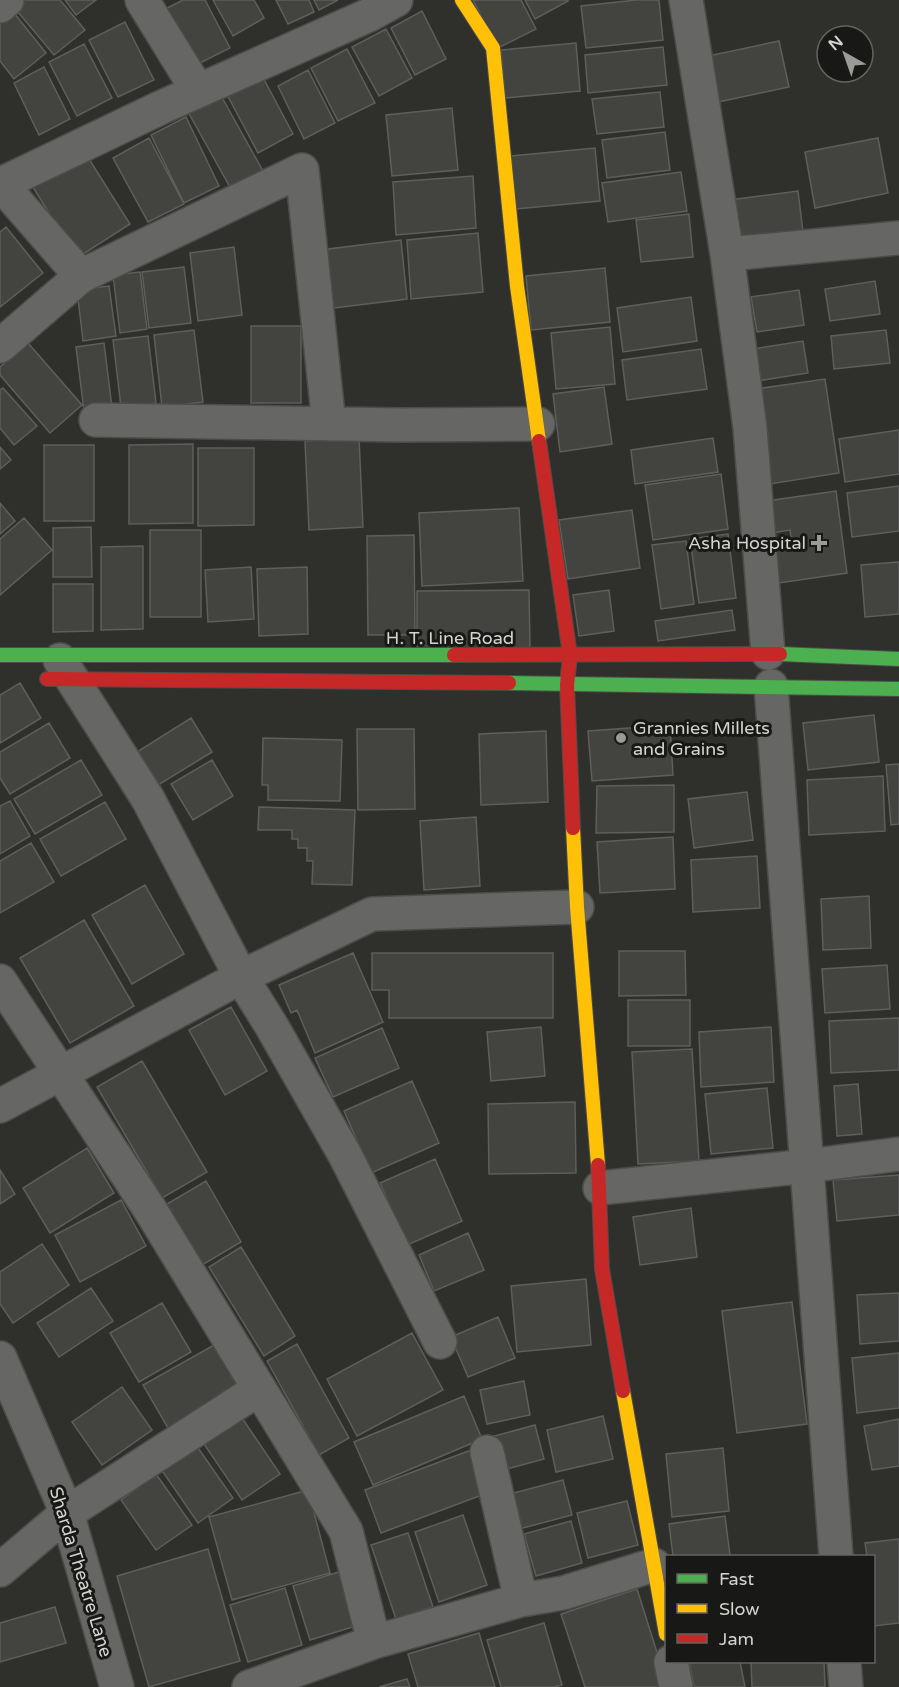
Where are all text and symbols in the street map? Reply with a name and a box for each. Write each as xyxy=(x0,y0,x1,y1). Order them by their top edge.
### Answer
north arrow xyxy=(815,24,875,84)
text: N xyxy=(825,31,847,55)
place label: Asha Hospital xyxy=(688,532,806,554)
marker: Asha Hospital xyxy=(810,534,828,552)
street label: H. T. Line Road xyxy=(386,627,514,649)
place label: Grannies Millets and Grains xyxy=(633,717,770,760)
marker: Grannies Millets and Grains xyxy=(614,731,628,745)
street label: Sharda Theatre Lane xyxy=(45,1484,117,1660)
legend xyxy=(665,1555,875,1663)
text: Fast xyxy=(719,1568,754,1590)
text: Slow xyxy=(719,1598,760,1620)
text: Jam xyxy=(719,1628,754,1650)

